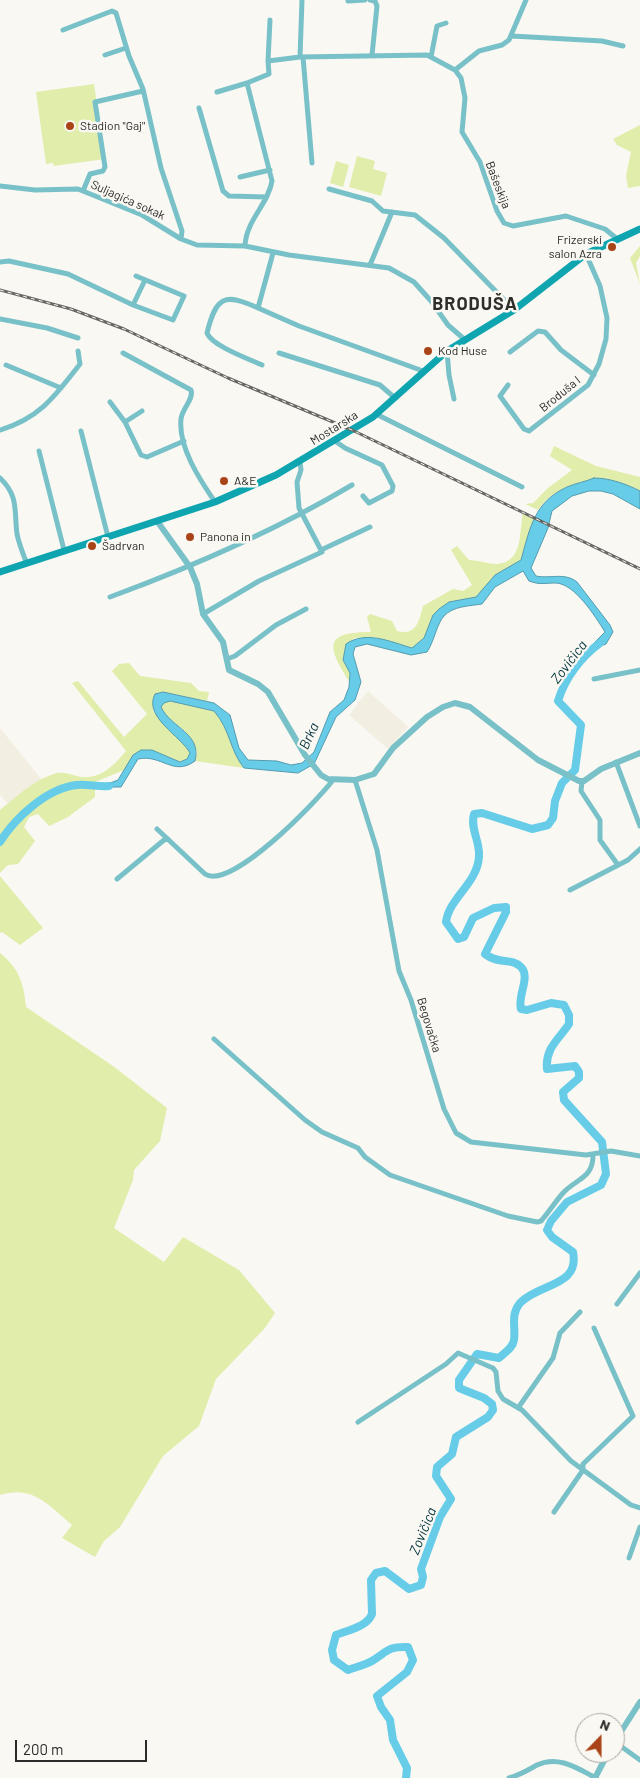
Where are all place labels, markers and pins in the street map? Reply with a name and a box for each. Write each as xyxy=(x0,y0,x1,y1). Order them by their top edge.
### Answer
place label: Stadion "Gaj" xyxy=(80,119,145,133)
marker: Stadion "Gaj" xyxy=(64,120,76,132)
place label: Frizerski salon Azra xyxy=(549,233,602,261)
marker: Frizerski salon Azra xyxy=(606,241,618,253)
place label: Kod Huse xyxy=(438,344,487,358)
marker: Kod Huse xyxy=(422,345,434,357)
place label: A&E xyxy=(234,474,256,488)
marker: A&E xyxy=(218,475,230,487)
place label: Panona in xyxy=(200,530,251,544)
marker: Panona in xyxy=(184,531,196,543)
place label: Šadrvan xyxy=(102,539,145,553)
marker: Šadrvan xyxy=(86,540,98,552)

